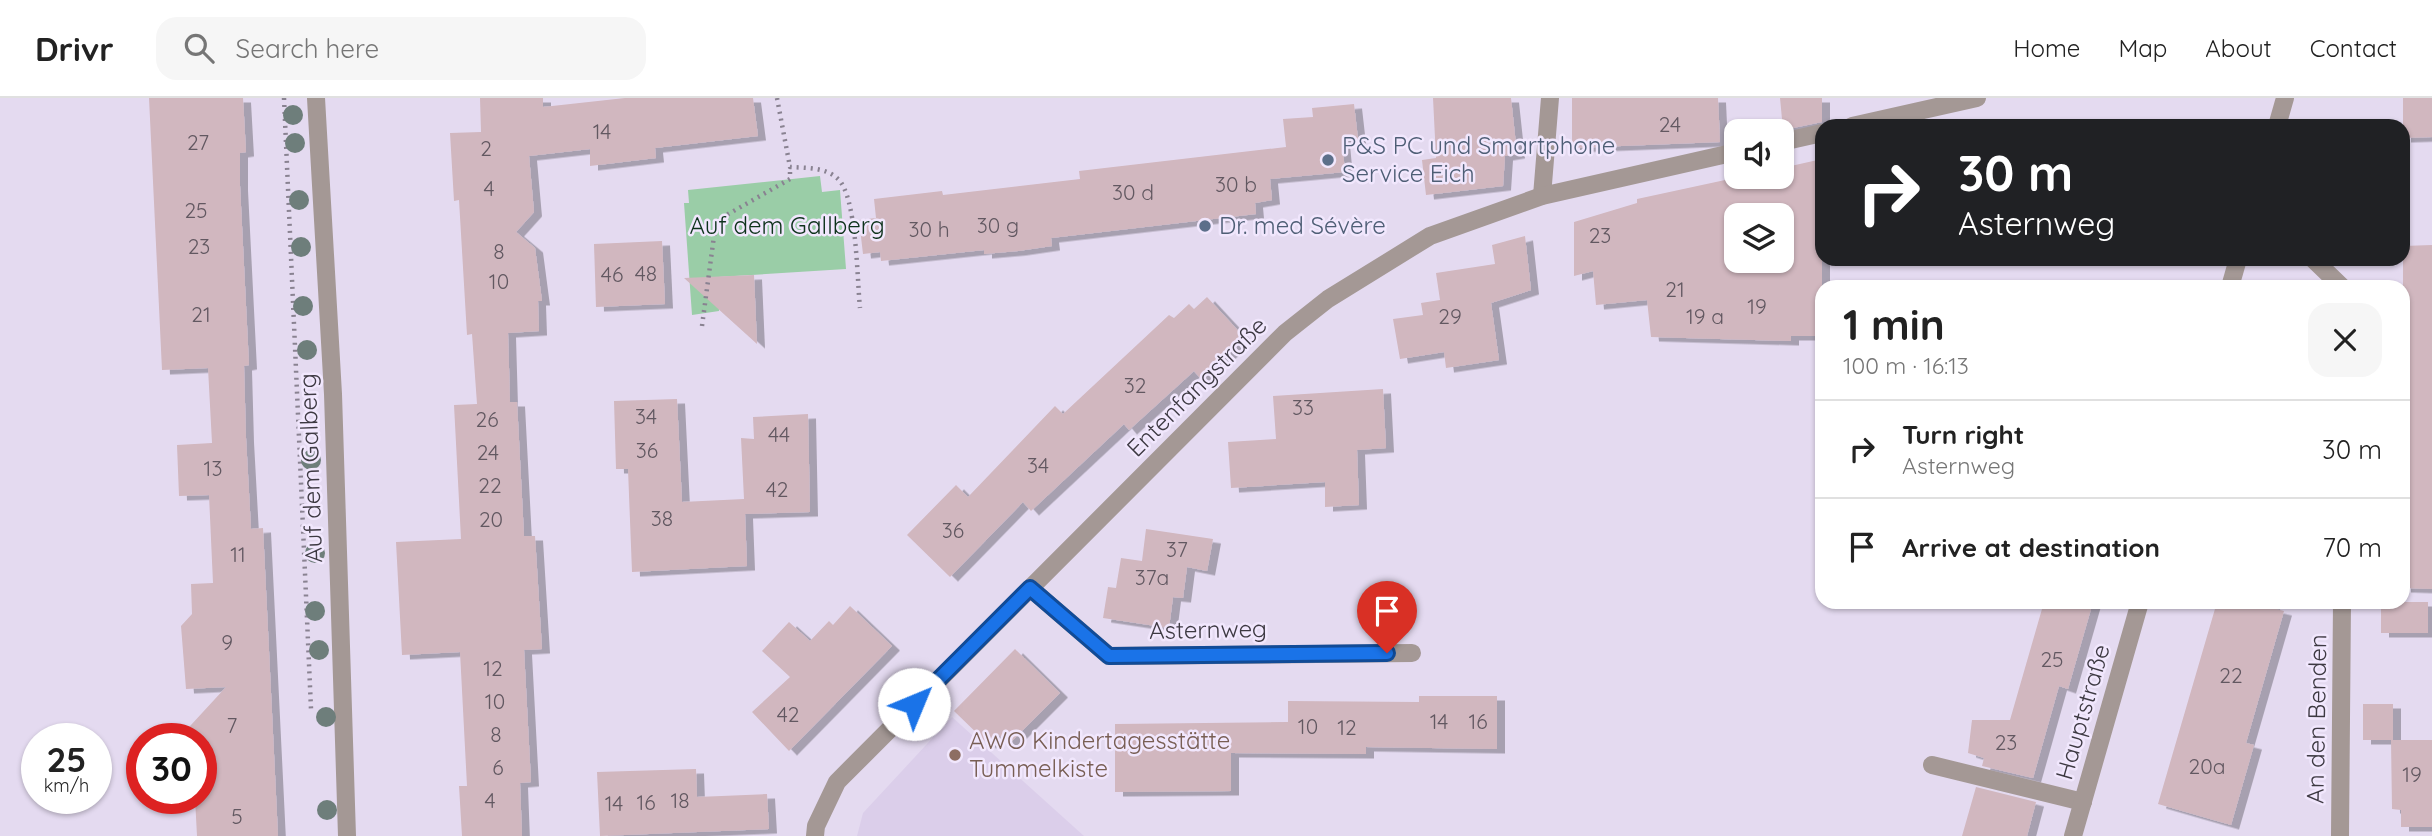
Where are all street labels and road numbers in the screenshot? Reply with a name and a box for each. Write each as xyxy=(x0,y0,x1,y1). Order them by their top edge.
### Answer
street label: Entenfangstraße xyxy=(1120,310,1273,463)
street label: Auf dem Galberg xyxy=(292,373,328,563)
street label: Asternweg xyxy=(1149,613,1267,645)
street label: An den Benden xyxy=(2300,634,2332,804)
street label: Hauptstraße xyxy=(2048,641,2116,783)

